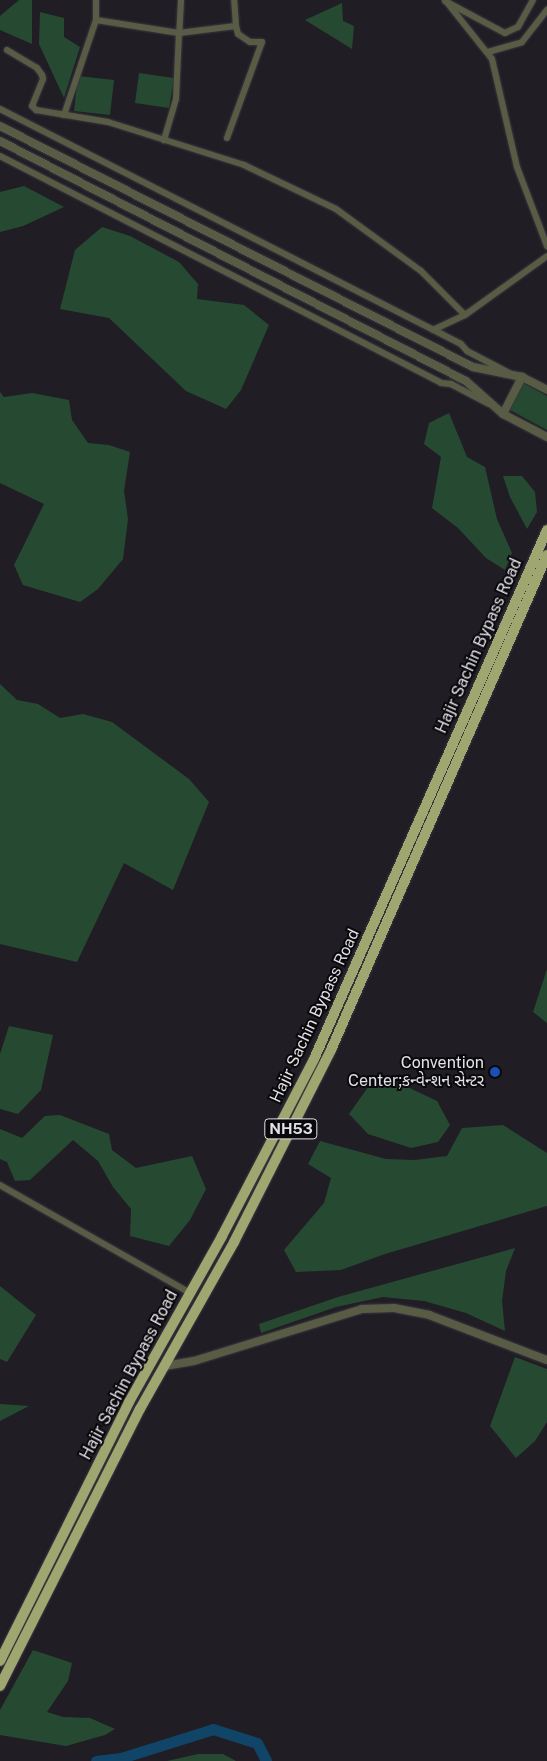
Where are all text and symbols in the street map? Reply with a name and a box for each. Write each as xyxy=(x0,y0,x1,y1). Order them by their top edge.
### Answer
street label: Hajir Sachin Bypass Road xyxy=(432,556,526,736)
street label: Hajir Sachin Bypass Road xyxy=(266,926,364,1106)
place label: Convention Center;કન્વેન્શન સેન્ટર xyxy=(348,1053,484,1091)
marker: Convention Center;કન્વેન્શન સેન્ટર xyxy=(488,1065,502,1079)
road number: NH53 xyxy=(264,1116,318,1142)
street label: Hajir Sachin Bypass Road xyxy=(76,1287,182,1463)

